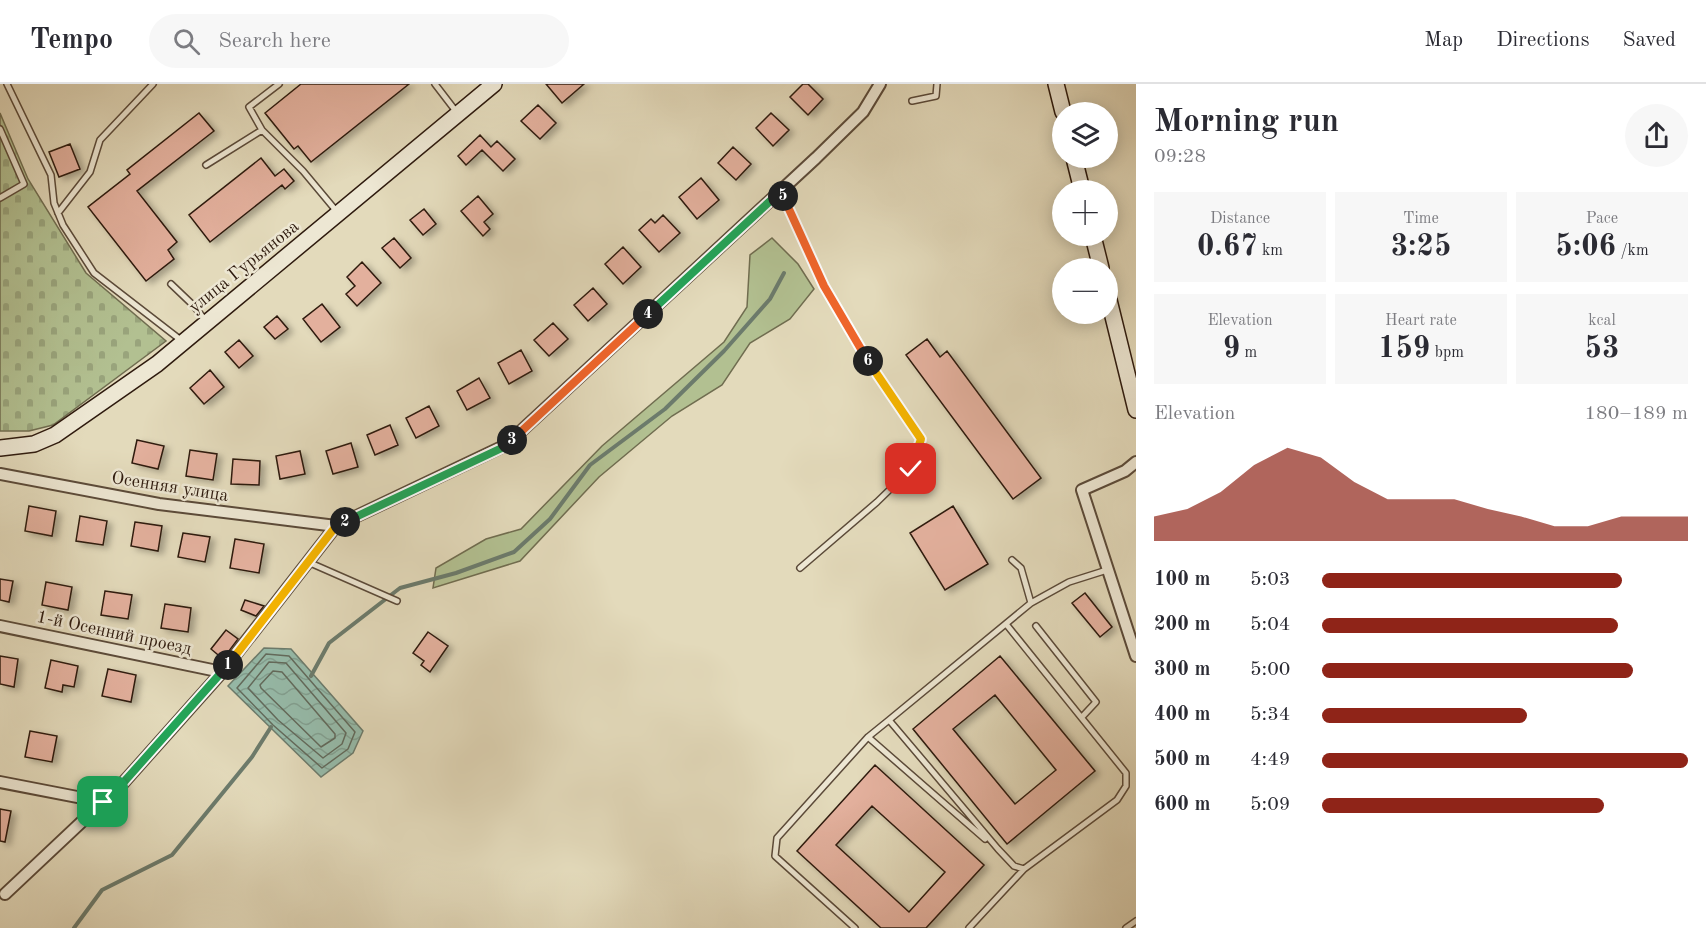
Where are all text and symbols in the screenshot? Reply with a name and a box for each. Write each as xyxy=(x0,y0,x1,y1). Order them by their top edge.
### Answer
search box xyxy=(149,14,569,68)
icon: search xyxy=(170,25,203,58)
text: Tempo xyxy=(30,27,113,55)
text: Search here xyxy=(218,30,331,52)
text: Map xyxy=(1424,30,1463,51)
text: Directions xyxy=(1496,30,1590,51)
text: Saved xyxy=(1623,30,1676,51)
map controls xyxy=(1052,102,1118,324)
button: layers xyxy=(1052,102,1118,168)
button: share xyxy=(1625,104,1688,167)
text: Morning run xyxy=(1154,106,1339,139)
text: 09:28 xyxy=(1154,147,1206,167)
button: + xyxy=(1052,180,1118,246)
pin: 5 xyxy=(768,181,798,211)
text: 5 xyxy=(778,188,788,204)
text: Distance xyxy=(1210,211,1270,227)
text: Time xyxy=(1403,211,1439,227)
text: Pace xyxy=(1586,211,1618,227)
street label: улица Гурьянова xyxy=(186,217,302,317)
text: 0.67 xyxy=(1197,232,1258,262)
text: 3:25 xyxy=(1391,232,1451,262)
text: 5:06 xyxy=(1555,232,1616,262)
text: km xyxy=(1258,243,1283,259)
text: /km xyxy=(1616,243,1649,259)
button: − xyxy=(1052,258,1118,324)
pin: 4 xyxy=(633,299,663,329)
text: 4 xyxy=(643,306,653,322)
text: Elevation xyxy=(1207,313,1273,329)
text: Heart rate xyxy=(1385,313,1457,329)
text: kcal xyxy=(1588,313,1616,329)
text: 9 xyxy=(1223,334,1240,364)
text: 159 xyxy=(1378,334,1430,364)
text: 53 xyxy=(1585,334,1619,364)
text: m xyxy=(1240,345,1257,361)
text: bpm xyxy=(1430,345,1464,361)
pin: 6 xyxy=(853,346,883,376)
text: 6 xyxy=(863,353,873,369)
text: Elevation xyxy=(1154,404,1235,424)
text: 180–189 m xyxy=(1585,404,1688,424)
pin: 3 xyxy=(497,425,527,455)
text: 3 xyxy=(507,432,517,448)
pin xyxy=(885,443,936,494)
icon: check xyxy=(894,452,927,485)
street label: Осенняя улица xyxy=(110,469,230,505)
pin: 2 xyxy=(330,507,360,537)
text: 2 xyxy=(340,514,350,530)
text: 100 m xyxy=(1154,570,1210,590)
text: 5:03 xyxy=(1250,570,1290,590)
street label: 1-й Осенний проезд xyxy=(35,608,193,658)
text: 200 m xyxy=(1154,615,1210,635)
text: 5:04 xyxy=(1250,615,1290,635)
pin: 1 xyxy=(213,650,243,680)
text: 1 xyxy=(223,657,233,673)
text: 300 m xyxy=(1154,660,1210,680)
text: 5:00 xyxy=(1250,660,1290,680)
text: 400 m xyxy=(1154,705,1210,725)
text: 5:34 xyxy=(1250,705,1290,725)
text: 500 m xyxy=(1154,750,1210,770)
text: 4:49 xyxy=(1250,750,1290,770)
pin xyxy=(77,776,128,827)
icon: arrive xyxy=(86,785,119,818)
text: 600 m xyxy=(1154,795,1210,815)
text: 5:09 xyxy=(1250,795,1290,815)

